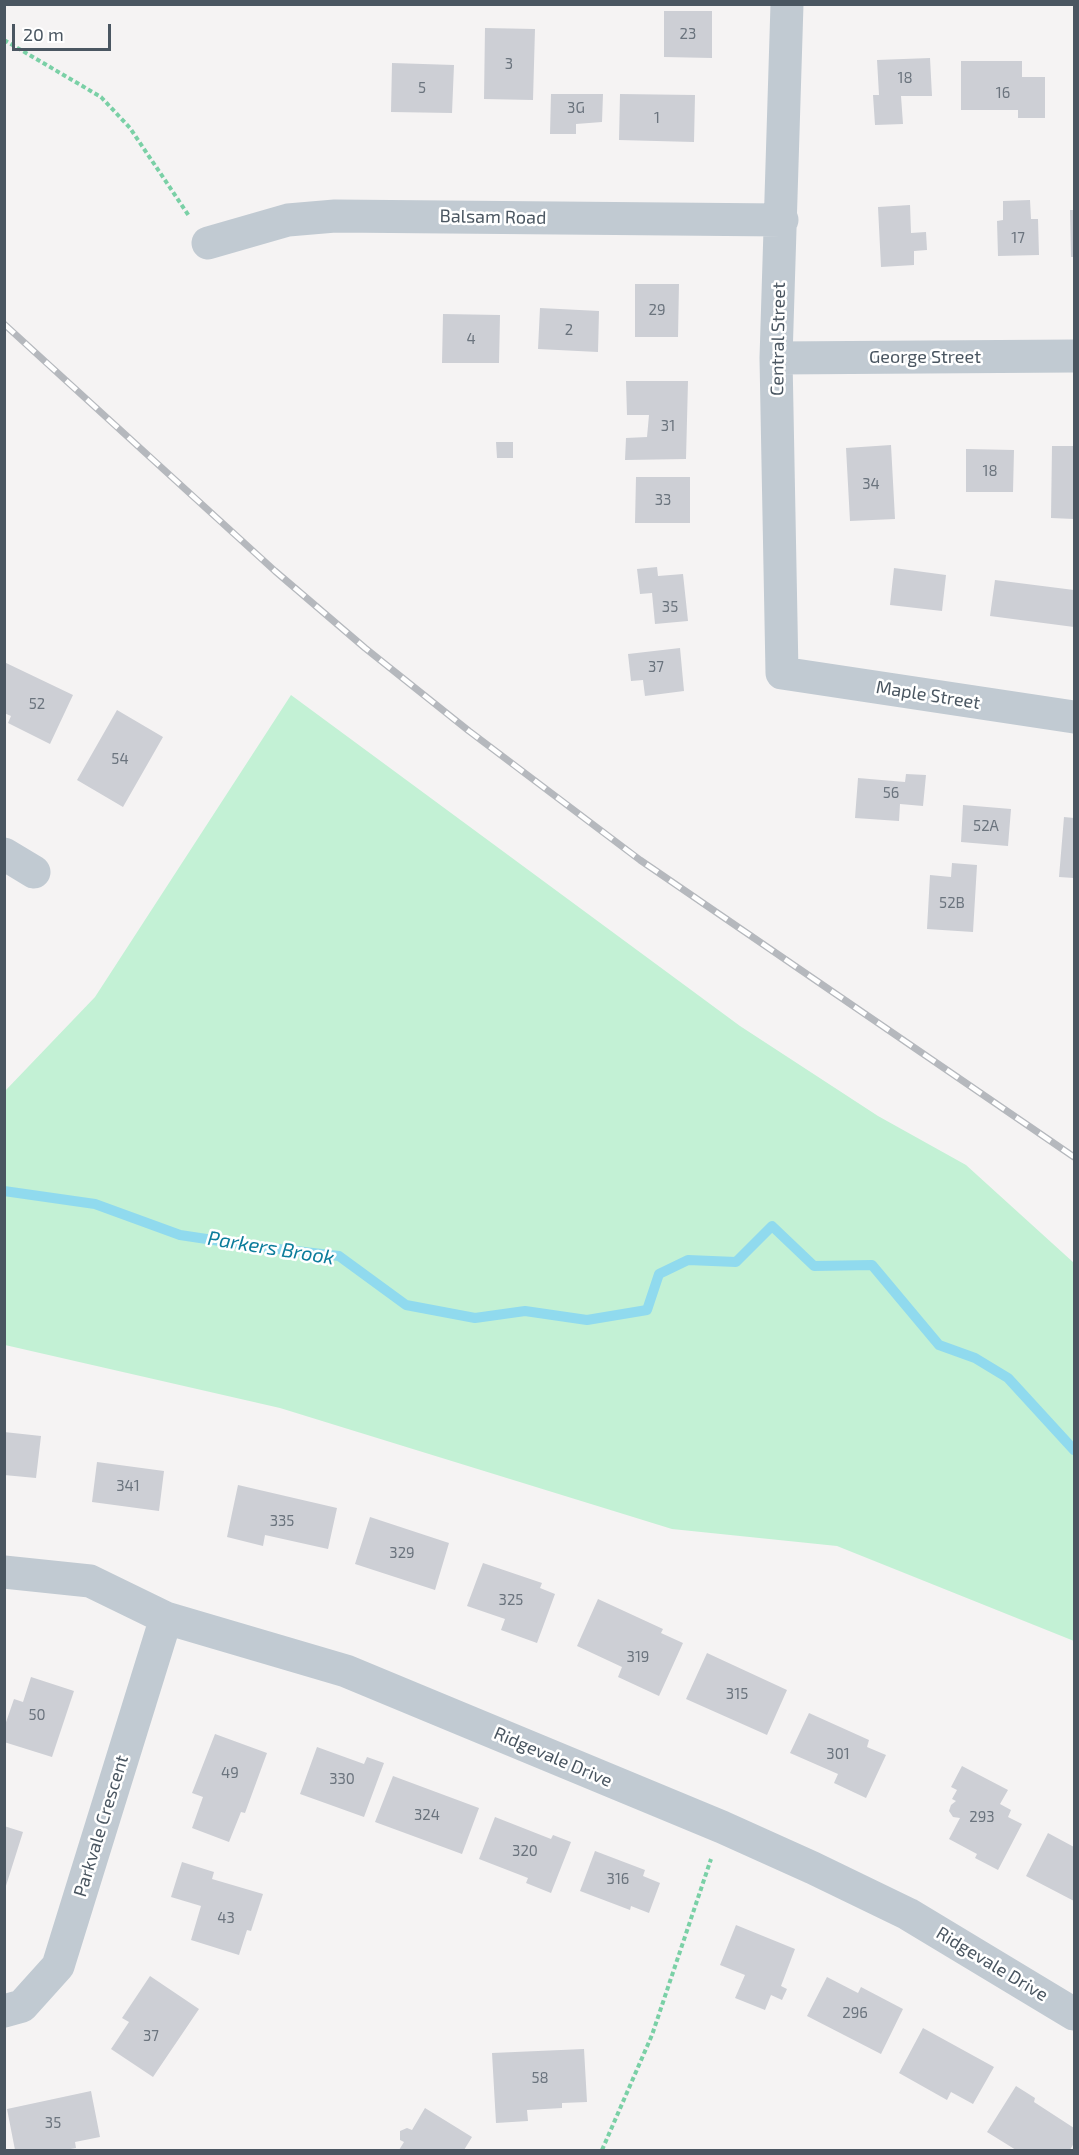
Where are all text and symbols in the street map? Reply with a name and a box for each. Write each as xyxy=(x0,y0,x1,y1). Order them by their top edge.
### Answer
scale bar xyxy=(15,12,114,50)
text: 20 m xyxy=(23,23,64,45)
house number: 23 xyxy=(680,25,696,43)
house number: 3 xyxy=(505,55,513,73)
house number: 18 xyxy=(897,69,913,87)
house number: 5 xyxy=(418,79,426,97)
house number: 16 xyxy=(996,84,1010,102)
house number: 3G xyxy=(567,99,585,117)
house number: 1 xyxy=(654,109,660,127)
street label: Balsam Road xyxy=(439,205,547,229)
house number: 17 xyxy=(1011,229,1025,247)
street label: Central Street xyxy=(766,282,790,396)
house number: 29 xyxy=(648,301,666,319)
house number: 2 xyxy=(565,321,573,339)
house number: 4 xyxy=(466,330,476,348)
street label: George Street xyxy=(869,346,981,368)
house number: 31 xyxy=(661,417,675,435)
house number: 18 xyxy=(982,462,998,480)
house number: 34 xyxy=(862,475,880,493)
house number: 33 xyxy=(655,491,671,509)
house number: 35 xyxy=(662,598,678,616)
house number: 37 xyxy=(648,658,664,676)
street label: Maple Street xyxy=(874,676,982,714)
house number: 52 xyxy=(29,695,45,713)
house number: 54 xyxy=(111,750,129,768)
house number: 56 xyxy=(883,784,899,802)
house number: 52A xyxy=(973,817,999,835)
house number: 52B xyxy=(939,894,965,912)
water label: Parkers Brook xyxy=(206,1226,336,1270)
house number: 341 xyxy=(116,1477,140,1495)
house number: 335 xyxy=(270,1512,294,1530)
house number: 329 xyxy=(389,1544,415,1562)
house number: 325 xyxy=(499,1591,523,1609)
house number: 319 xyxy=(627,1648,649,1666)
house number: 315 xyxy=(726,1685,748,1703)
house number: 50 xyxy=(28,1706,46,1724)
street label: Ridgevale Drive xyxy=(491,1722,615,1792)
house number: 301 xyxy=(826,1745,850,1763)
street label: Parkvale Crescent xyxy=(69,1753,133,1899)
house number: 49 xyxy=(221,1764,239,1782)
house number: 330 xyxy=(329,1770,355,1788)
house number: 324 xyxy=(414,1806,440,1824)
house number: 293 xyxy=(969,1808,995,1826)
house number: 320 xyxy=(512,1842,538,1860)
house number: 316 xyxy=(607,1870,629,1888)
house number: 43 xyxy=(217,1909,235,1927)
street label: Ridgevale Drive xyxy=(932,1922,1052,2006)
house number: 296 xyxy=(842,2004,868,2022)
house number: 37 xyxy=(143,2027,159,2045)
house number: 58 xyxy=(531,2069,549,2087)
house number: 35 xyxy=(45,2114,61,2132)

